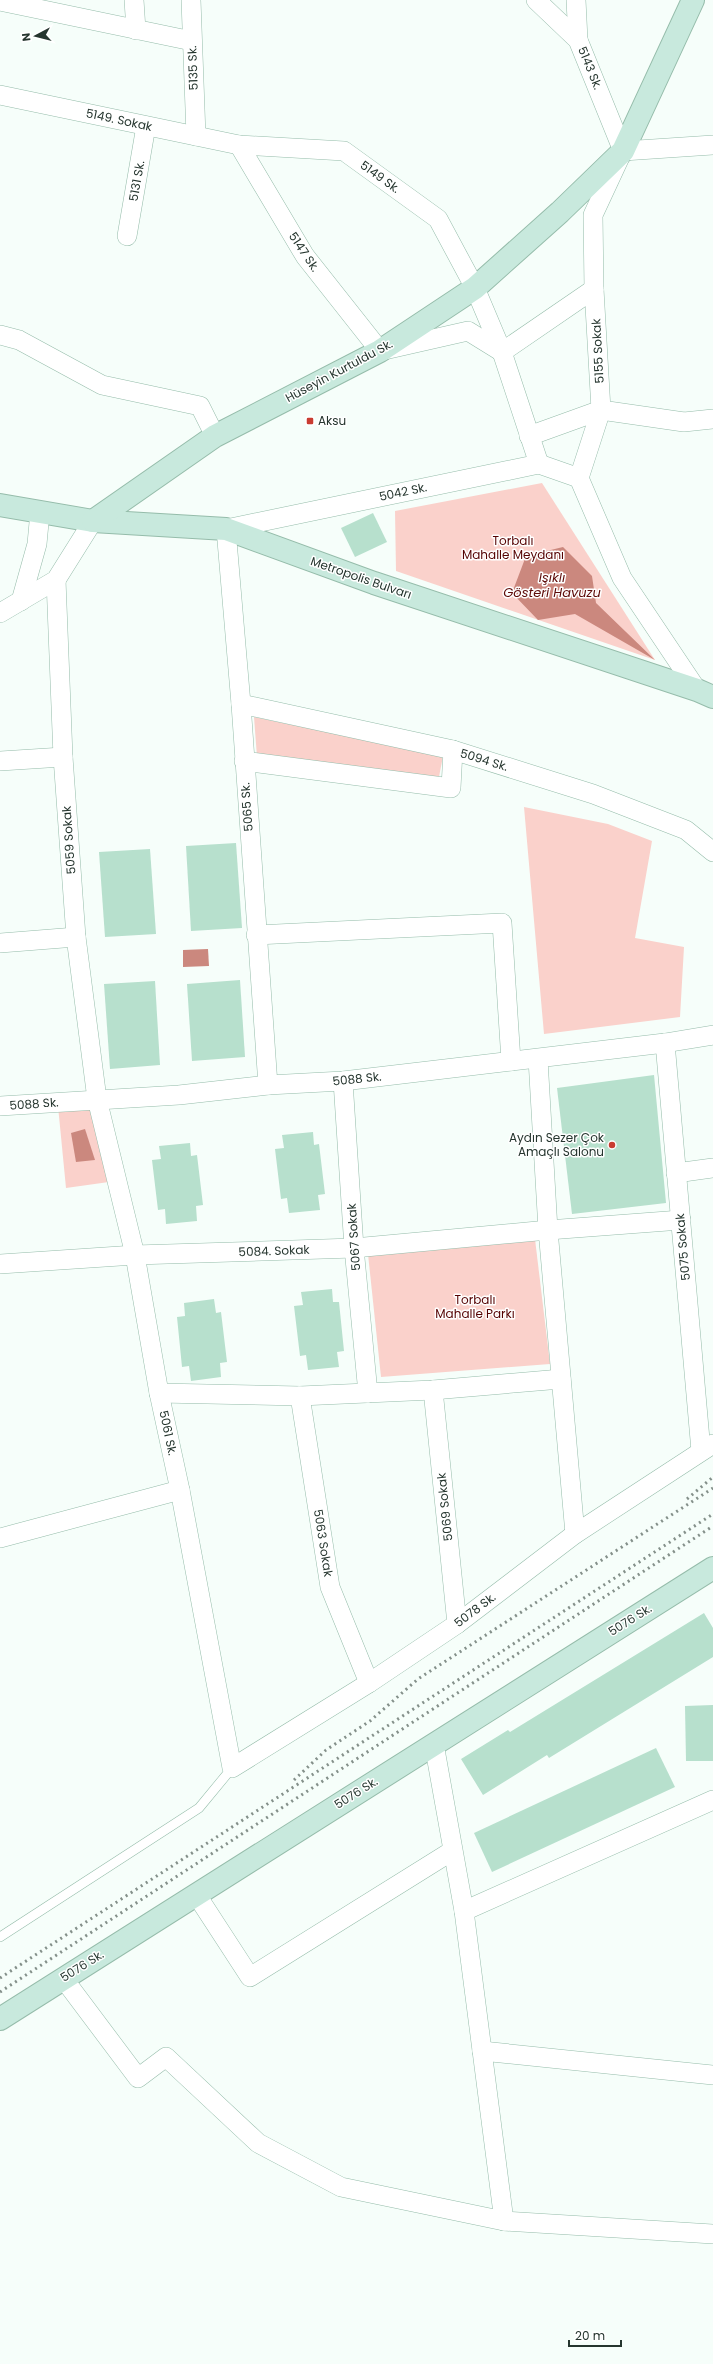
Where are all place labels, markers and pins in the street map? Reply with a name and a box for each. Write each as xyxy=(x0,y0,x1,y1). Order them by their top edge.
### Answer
place label: Aksu xyxy=(318,412,346,429)
marker: Aksu xyxy=(305,416,315,426)
place label: Aydın Sezer Çok Amaçlı Salonu xyxy=(509,1129,605,1160)
marker: Aydın Sezer Çok Amaçlı Salonu xyxy=(607,1140,617,1150)

